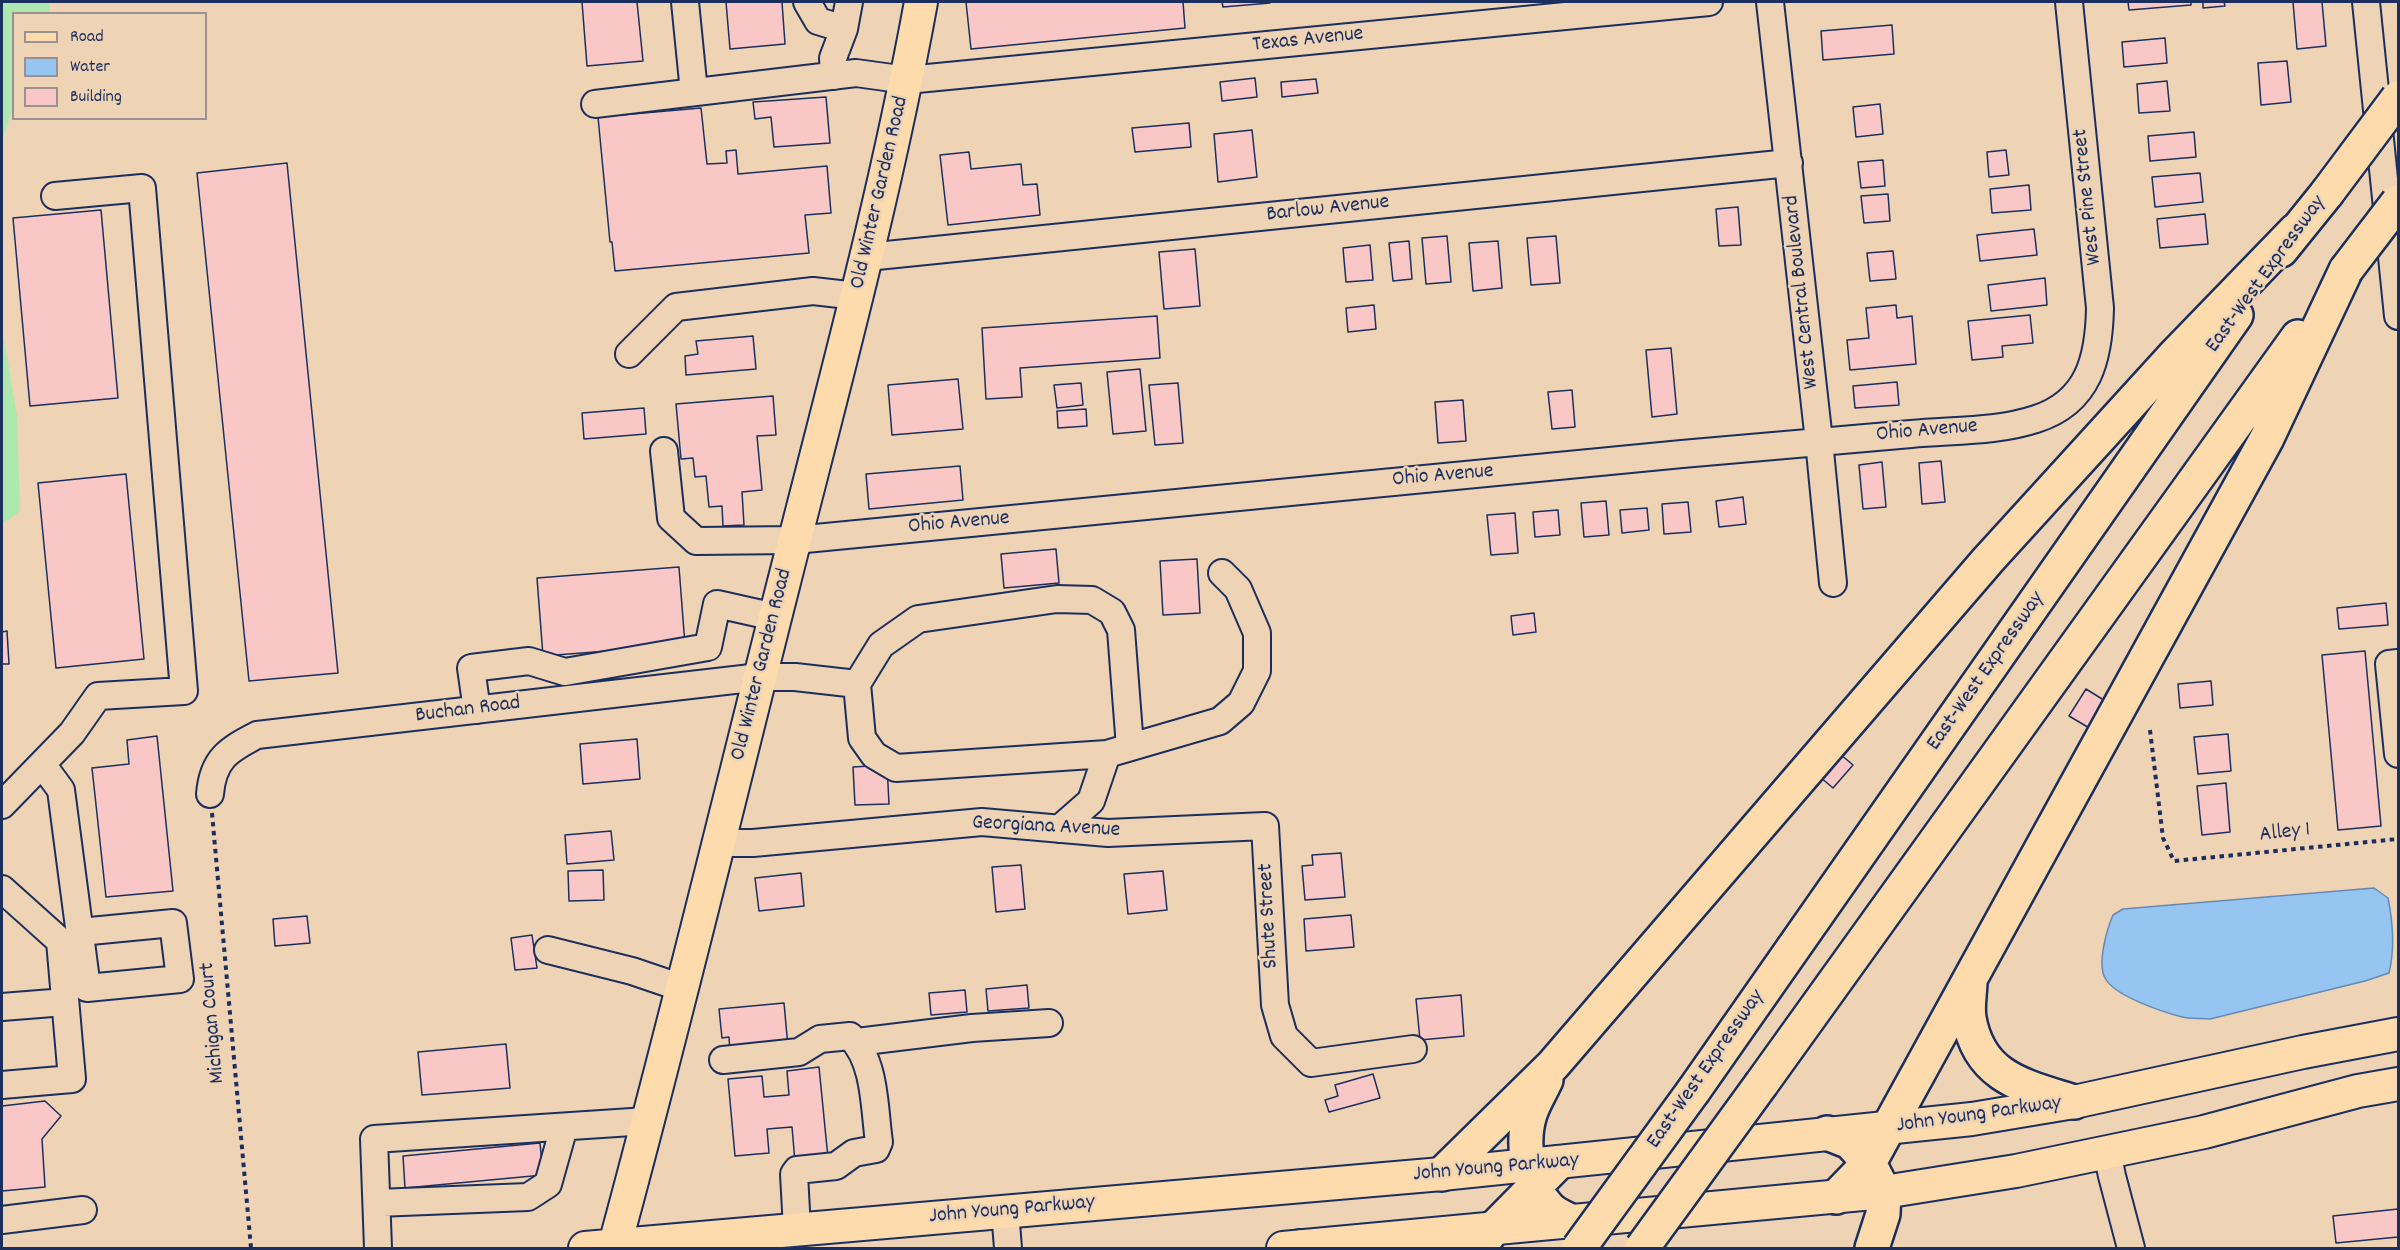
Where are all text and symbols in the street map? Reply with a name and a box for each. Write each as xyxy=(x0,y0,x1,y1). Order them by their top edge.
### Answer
legend xyxy=(12,12,207,120)
street label: Texas Avenue xyxy=(1251,22,1365,60)
text: Road xyxy=(70,25,104,50)
text: Water xyxy=(70,55,110,80)
text: Building xyxy=(70,85,122,110)
street label: Old Winter Garden Road xyxy=(846,94,916,292)
street label: West Pine Street xyxy=(2069,127,2109,267)
street label: Barlow Avenue xyxy=(1265,190,1391,230)
street label: East-West Expressway xyxy=(2201,191,2333,359)
street label: West Central Boulevard xyxy=(1780,194,1826,390)
street label: Ohio Avenue xyxy=(1875,414,1979,450)
street label: Ohio Avenue xyxy=(1391,459,1495,495)
street label: Ohio Avenue xyxy=(907,506,1011,542)
street label: Old Winter Garden Road xyxy=(726,566,800,764)
street label: East-West Expressway xyxy=(1922,587,2052,757)
street label: Buchan Road xyxy=(414,691,522,731)
street label: Georgiana Avenue xyxy=(971,811,1121,845)
street label: Alley 1 xyxy=(2258,818,2312,850)
street label: Shute Street xyxy=(1254,863,1286,969)
street label: Michigan Court xyxy=(196,961,232,1085)
street label: East-West Expressway xyxy=(1642,985,1772,1155)
street label: John Young Parkway xyxy=(1895,1091,2063,1141)
street label: John Young Parkway xyxy=(1412,1149,1580,1189)
street label: John Young Parkway xyxy=(928,1191,1096,1231)

